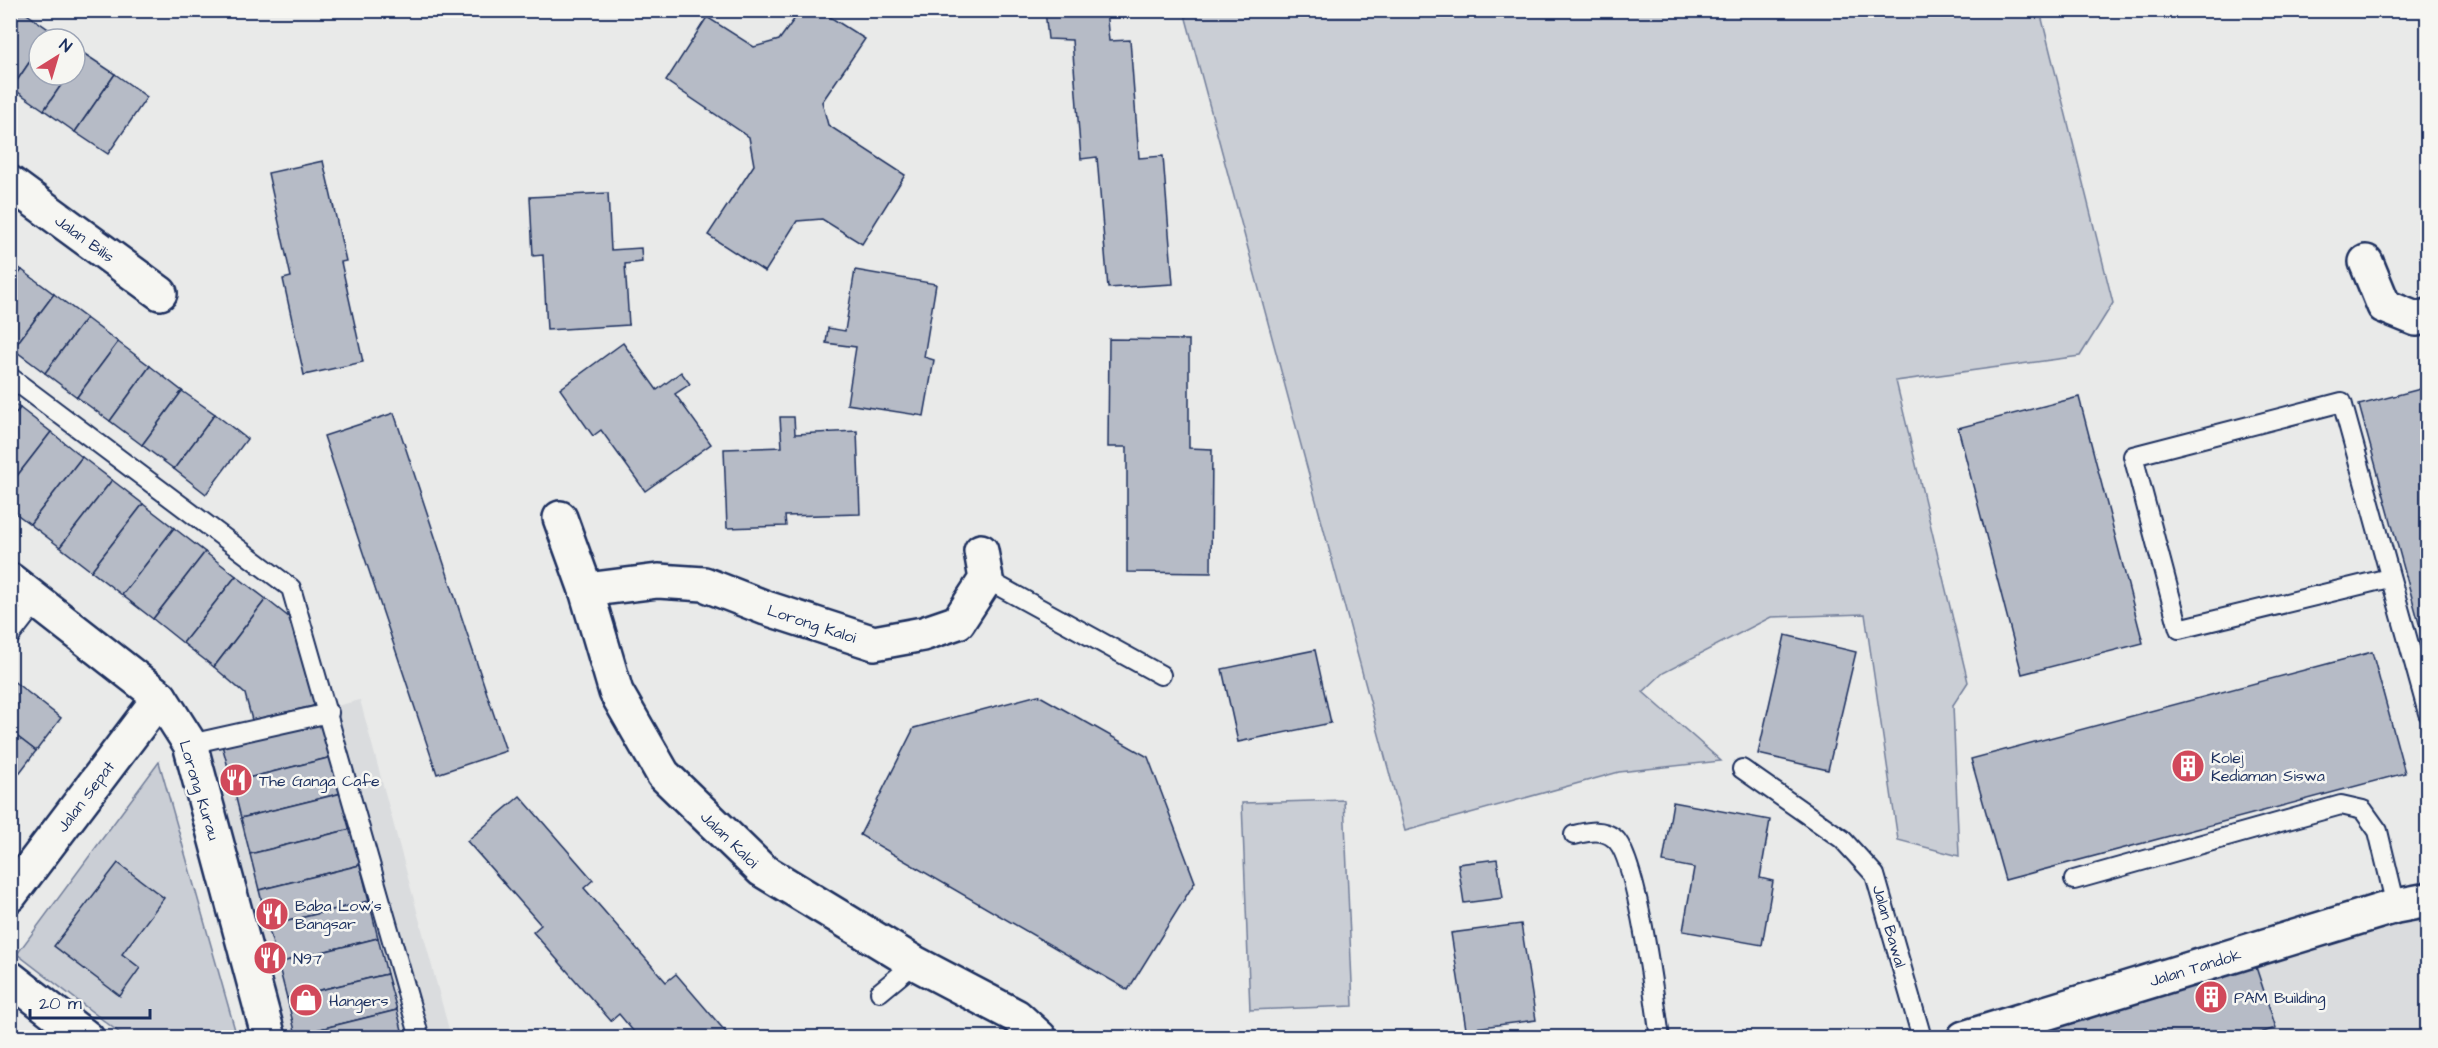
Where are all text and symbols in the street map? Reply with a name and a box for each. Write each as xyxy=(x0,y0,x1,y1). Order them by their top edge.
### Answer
north arrow xyxy=(27,27,87,87)
text: N xyxy=(55,34,76,58)
street label: Jalan Bilis xyxy=(50,210,119,268)
street label: Lorong Kaloi xyxy=(764,599,860,650)
street label: Lorong Kurau xyxy=(172,738,225,843)
place label: Kolej Kediaman Siswa xyxy=(2211,747,2325,787)
building icon: Kolej Kediaman Siswa xyxy=(2170,748,2206,784)
street label: Jalan Sepat xyxy=(52,756,120,837)
restaurant icon: The Ganga Cafe xyxy=(218,762,254,798)
place label: The Ganga Cafe xyxy=(259,770,380,793)
street label: Jalan Kaloi xyxy=(695,806,764,874)
street label: Jalan Bawal xyxy=(1867,882,1911,970)
place label: Baba Low's Bangsar xyxy=(295,895,382,936)
restaurant icon: Baba Low's Bangsar xyxy=(254,896,290,932)
restaurant icon: N97 xyxy=(252,940,288,976)
street label: Jalan Tandok xyxy=(2147,944,2244,992)
place label: N97 xyxy=(293,948,322,970)
building icon: PAM Building xyxy=(2193,979,2229,1015)
scale bar xyxy=(30,982,150,1020)
shop icon: Hangers xyxy=(288,982,324,1018)
place label: PAM Building xyxy=(2234,987,2325,1010)
place label: Hangers xyxy=(329,990,389,1013)
text: 20 m xyxy=(39,991,82,1016)

